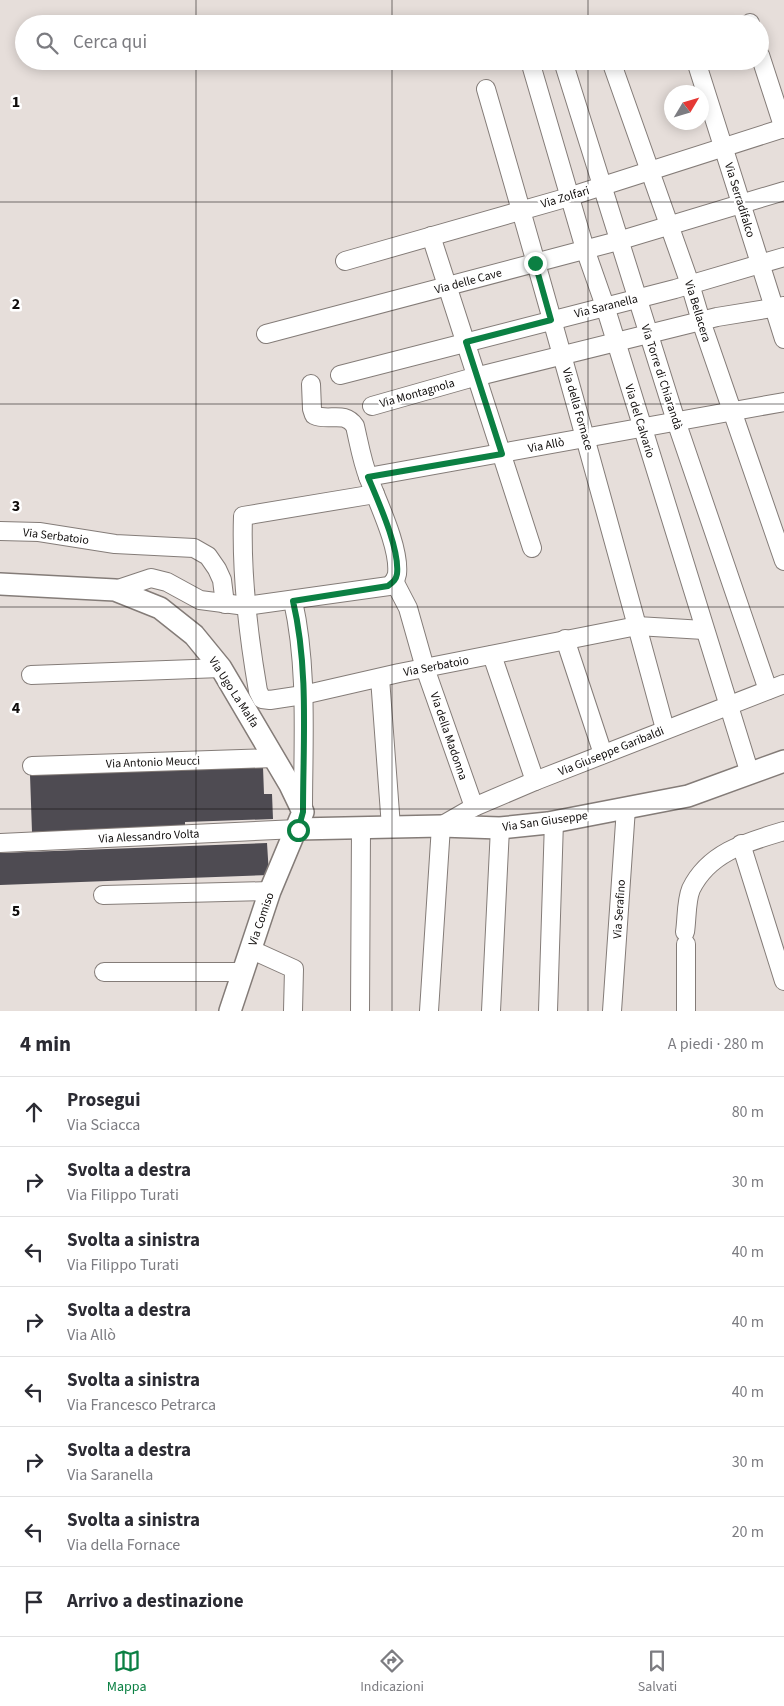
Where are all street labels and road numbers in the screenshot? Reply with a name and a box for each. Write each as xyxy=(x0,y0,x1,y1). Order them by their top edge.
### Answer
street label: Via Serradifalco xyxy=(720,160,759,240)
street label: Via Zolfari xyxy=(539,182,591,213)
street label: Via delle Cave xyxy=(433,264,504,299)
street label: Via Bellacera xyxy=(680,278,715,344)
street label: Via Saranella xyxy=(573,290,640,323)
street label: Via Torre di Chiarandà xyxy=(636,322,687,432)
street label: Via della Fornace xyxy=(558,366,597,452)
street label: Via Montagnola xyxy=(378,375,457,412)
street label: Via del Calvario xyxy=(620,382,659,460)
street label: Via Allò xyxy=(526,434,566,457)
street label: Via Serbatoio xyxy=(22,524,90,549)
street label: Via Serbatoio xyxy=(402,652,470,681)
street label: Via Ugo La Malfa xyxy=(204,653,263,731)
street label: Via della Madonna xyxy=(426,690,472,782)
street label: Via Giuseppe Garibaldi xyxy=(556,722,667,780)
street label: Via Antonio Meucci xyxy=(106,752,200,773)
street label: Via San Giuseppe xyxy=(501,807,589,836)
street label: Via Alessandro Volta xyxy=(98,825,200,848)
street label: Via Serafino xyxy=(609,879,630,939)
street label: Via Comiso xyxy=(244,890,279,948)

